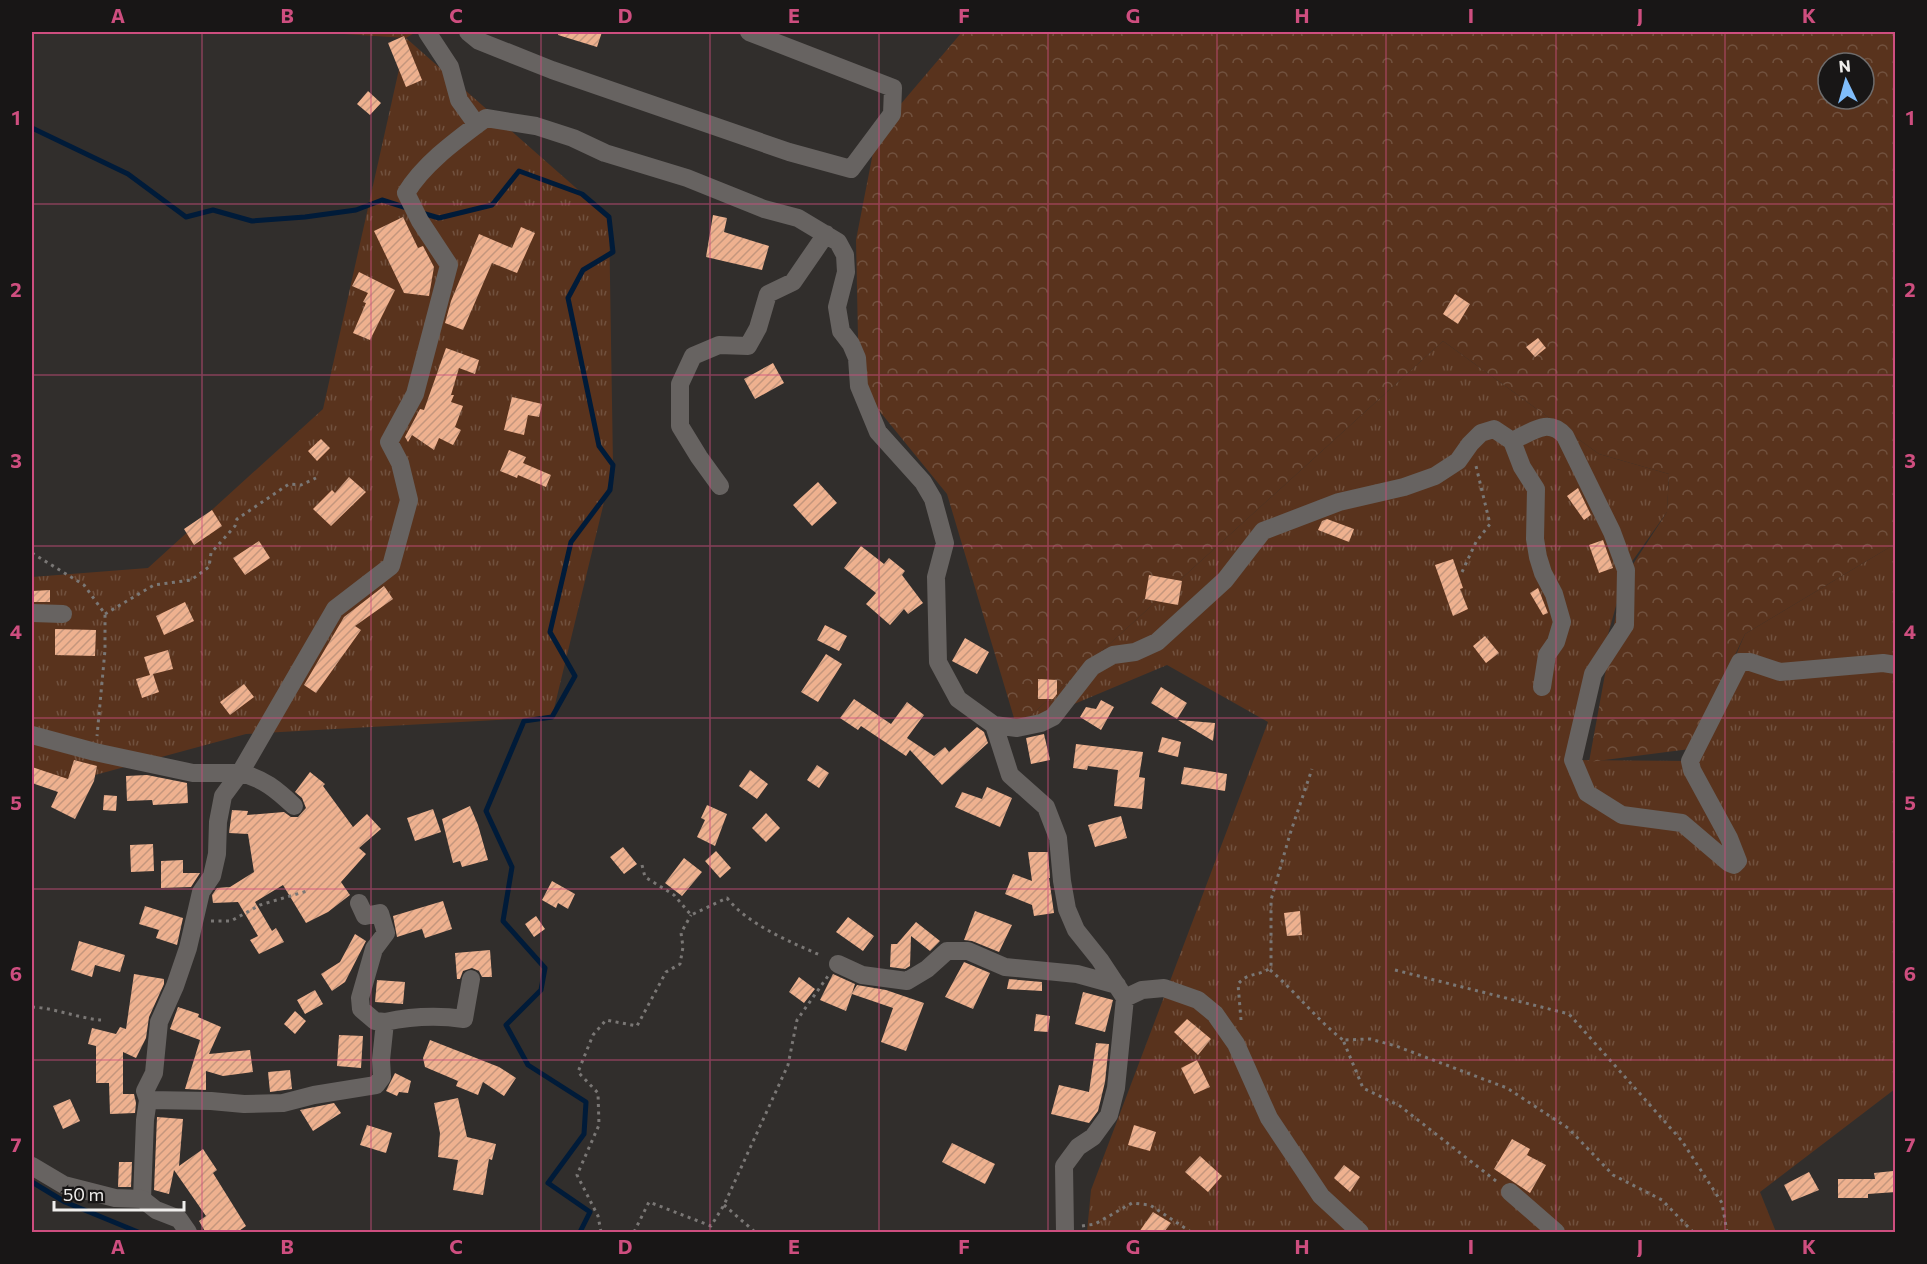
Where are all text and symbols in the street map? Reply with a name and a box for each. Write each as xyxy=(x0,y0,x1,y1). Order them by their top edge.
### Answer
text: A xyxy=(111,3,125,27)
text: B xyxy=(280,3,294,27)
text: C xyxy=(449,3,463,27)
text: D xyxy=(618,3,632,27)
text: E xyxy=(788,3,800,27)
text: F xyxy=(958,3,970,27)
text: G xyxy=(1126,3,1140,27)
text: H xyxy=(1295,3,1310,27)
text: I xyxy=(1468,3,1474,27)
text: J xyxy=(1637,3,1643,27)
text: K xyxy=(1802,3,1816,27)
north arrow xyxy=(1816,51,1876,111)
text: N xyxy=(1838,56,1851,76)
text: 1 xyxy=(11,105,21,129)
text: 1 xyxy=(1905,105,1915,129)
text: 2 xyxy=(10,277,22,301)
text: 2 xyxy=(1904,277,1916,301)
text: 3 xyxy=(10,448,22,472)
text: 3 xyxy=(1904,448,1916,472)
text: 4 xyxy=(10,619,22,643)
text: 4 xyxy=(1904,619,1916,643)
text: 5 xyxy=(10,790,22,814)
text: 5 xyxy=(1904,790,1916,814)
text: 6 xyxy=(10,961,22,985)
text: 6 xyxy=(1904,961,1916,985)
text: 7 xyxy=(11,1132,22,1156)
text: 7 xyxy=(1905,1132,1916,1156)
scale bar xyxy=(54,1174,184,1212)
text: 50 m xyxy=(63,1183,104,1205)
text: A xyxy=(111,1234,125,1258)
text: B xyxy=(280,1234,294,1258)
text: C xyxy=(449,1234,463,1258)
text: D xyxy=(618,1234,632,1258)
text: E xyxy=(788,1234,800,1258)
text: F xyxy=(958,1234,970,1258)
text: G xyxy=(1126,1234,1140,1258)
text: H xyxy=(1295,1234,1310,1258)
text: I xyxy=(1468,1234,1474,1258)
text: J xyxy=(1637,1234,1643,1258)
text: K xyxy=(1802,1234,1816,1258)

